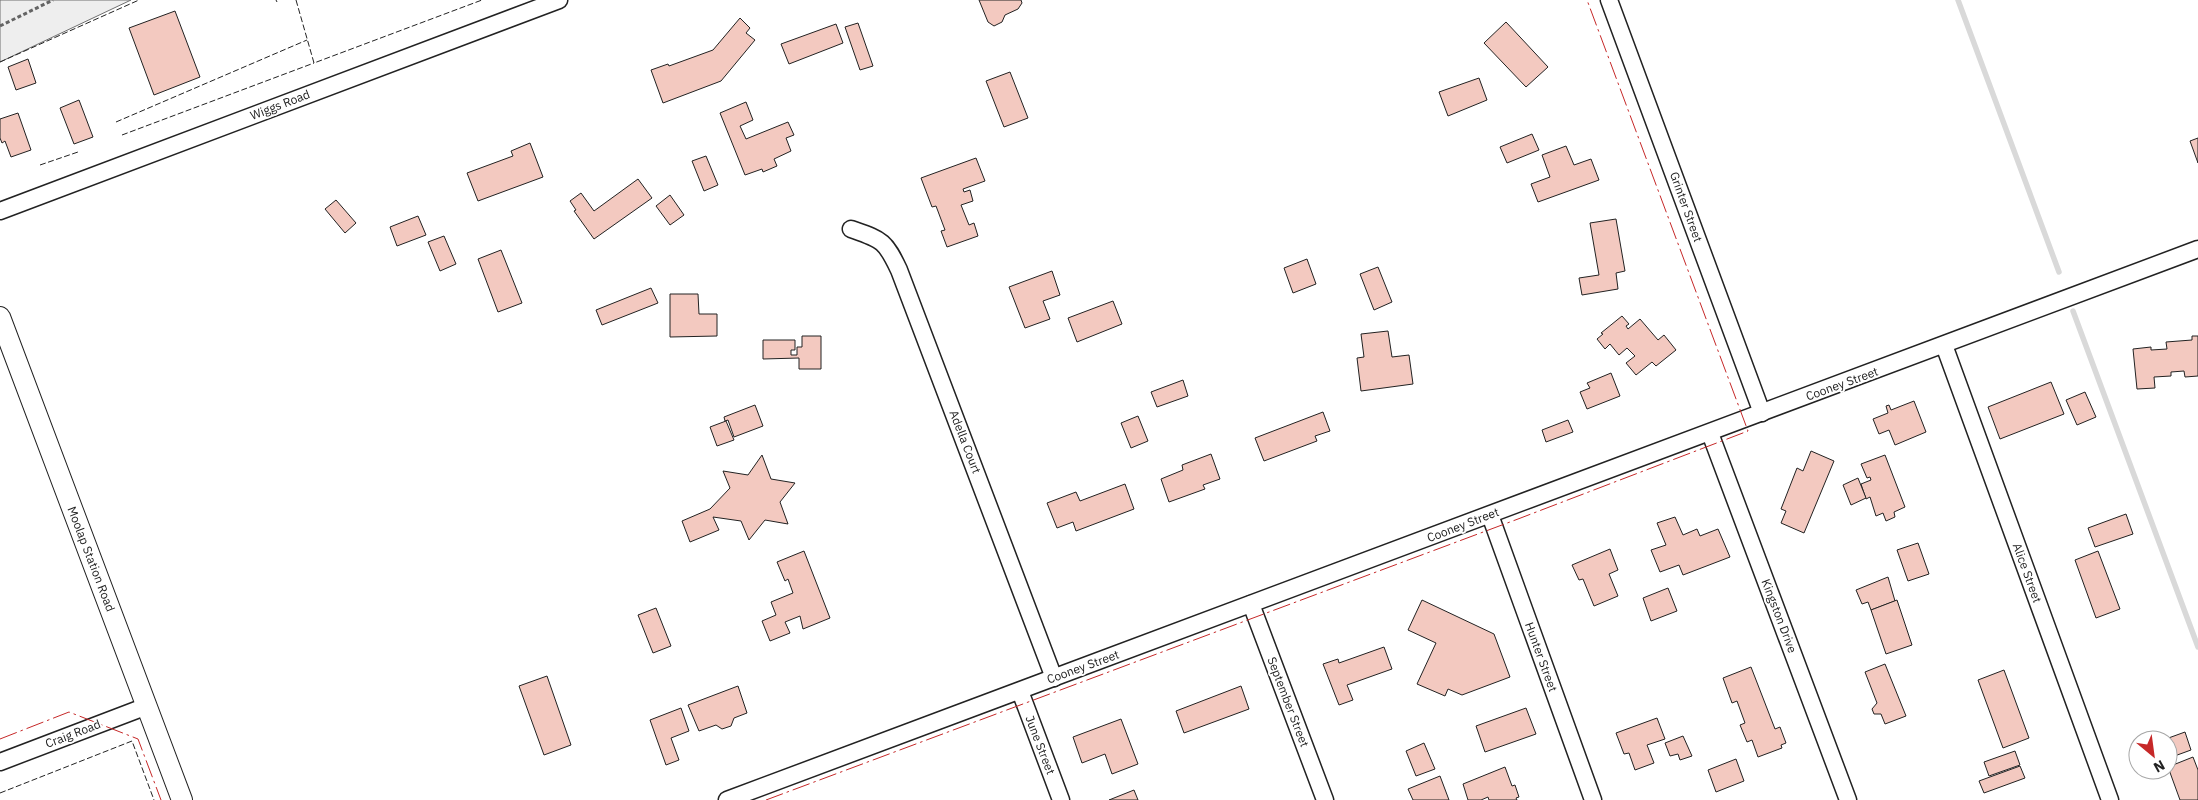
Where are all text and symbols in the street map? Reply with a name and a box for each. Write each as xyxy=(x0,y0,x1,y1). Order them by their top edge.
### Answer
street label: Wiggs Road xyxy=(248,86,312,123)
street label: Grinter Street xyxy=(1667,170,1706,244)
street label: Cooney Street xyxy=(1804,363,1880,404)
street label: Adella Court xyxy=(947,408,984,476)
street label: Moolap Station Road xyxy=(64,504,118,614)
street label: Cooney Street xyxy=(1425,504,1501,545)
street label: Alice Street xyxy=(2010,541,2045,605)
street label: Kingston Drive xyxy=(1759,577,1801,655)
street label: Hunter Street xyxy=(1522,620,1561,694)
street label: Cooney Street xyxy=(1045,646,1121,687)
street label: September Street xyxy=(1264,655,1313,749)
street label: June Street xyxy=(1022,713,1059,776)
street label: Craig Road xyxy=(43,716,103,751)
north arrow xyxy=(2128,730,2178,780)
text: N xyxy=(2151,756,2168,777)

